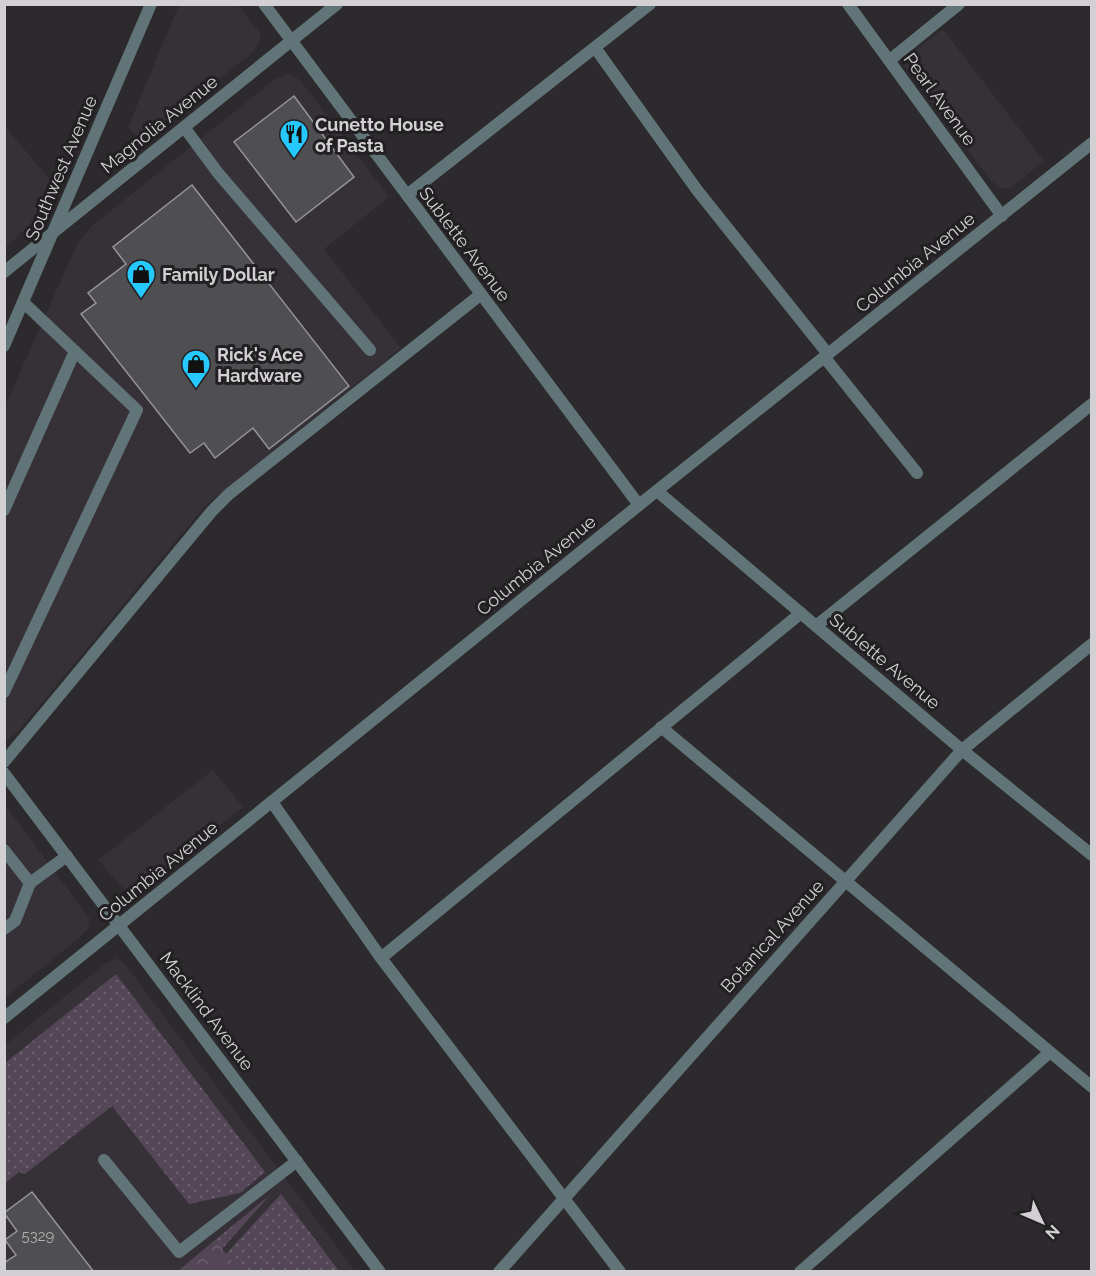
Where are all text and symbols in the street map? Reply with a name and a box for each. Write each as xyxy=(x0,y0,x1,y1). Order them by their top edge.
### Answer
street label: Pearl Avenue xyxy=(899,49,981,150)
street label: Magnolia Avenue xyxy=(97,70,222,177)
street label: Southwest Avenue xyxy=(21,92,101,244)
place label: Cunetto House of Pasta xyxy=(315,114,444,156)
restaurant icon: Cunetto House of Pasta xyxy=(278,118,310,160)
street label: Sublette Avenue xyxy=(415,183,515,306)
street label: Columbia Avenue xyxy=(851,207,979,316)
shop icon: Family Dollar xyxy=(125,258,157,300)
place label: Family Dollar xyxy=(162,264,275,285)
place label: Rick's Ace Hardware xyxy=(217,344,303,386)
shop icon: Rick's Ace Hardware xyxy=(180,348,212,390)
street label: Columbia Avenue xyxy=(472,510,600,619)
street label: Sublette Avenue xyxy=(825,609,945,714)
street label: Columbia Avenue xyxy=(94,816,222,925)
street label: Botanical Avenue xyxy=(716,875,828,997)
street label: Macklind Avenue xyxy=(156,948,259,1075)
north arrow xyxy=(1012,1192,1072,1252)
text: N xyxy=(1041,1221,1064,1243)
house number: 5329 xyxy=(22,1227,55,1245)

